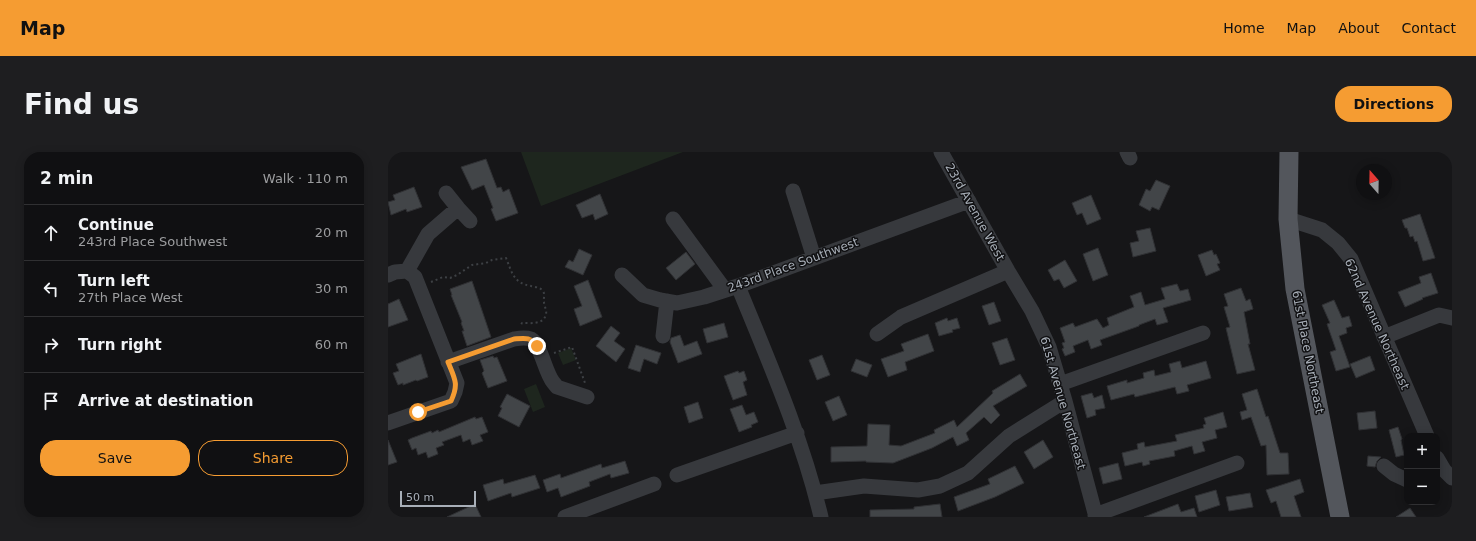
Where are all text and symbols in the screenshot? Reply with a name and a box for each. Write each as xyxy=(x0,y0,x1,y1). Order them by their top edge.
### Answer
text: Map xyxy=(20,17,65,39)
text: Home xyxy=(1223,20,1265,36)
text: Map xyxy=(1287,20,1316,36)
text: About xyxy=(1338,20,1380,36)
text: Contact xyxy=(1402,20,1456,36)
button: Directions xyxy=(1335,86,1452,122)
text: Find us xyxy=(24,88,139,121)
street label: 23rd Avenue West xyxy=(942,161,1008,263)
north arrow xyxy=(1356,164,1392,200)
text: 2 min xyxy=(40,168,93,188)
text: Walk · 110 m xyxy=(263,171,348,186)
text: Continue xyxy=(78,216,154,234)
icon: ahead xyxy=(40,222,62,244)
text: 20 m xyxy=(315,225,348,240)
text: 243rd Place Southwest xyxy=(78,234,227,249)
street label: 243rd Place Southwest xyxy=(726,235,860,295)
street label: 62nd Avenue Northeast xyxy=(1342,256,1412,392)
text: Turn left xyxy=(78,272,150,290)
icon: left xyxy=(40,278,62,300)
text: 30 m xyxy=(315,281,348,296)
street label: 61st Place Northeast xyxy=(1289,289,1327,415)
text: 27th Place West xyxy=(78,290,183,305)
icon: right xyxy=(40,334,62,356)
street label: 61st Avenue Northeast xyxy=(1037,335,1089,471)
text: Turn right xyxy=(78,336,162,354)
text: 60 m xyxy=(315,337,348,352)
route end xyxy=(528,337,546,355)
icon: arrive xyxy=(40,390,62,412)
text: Arrive at destination xyxy=(78,392,253,410)
route start xyxy=(409,403,427,421)
map controls xyxy=(1404,433,1440,505)
button: + xyxy=(1404,433,1440,469)
button: Save xyxy=(40,440,190,476)
button: Share xyxy=(198,440,348,476)
button: − xyxy=(1404,469,1440,505)
scale bar xyxy=(400,489,476,508)
text: 50 m xyxy=(406,491,434,504)

